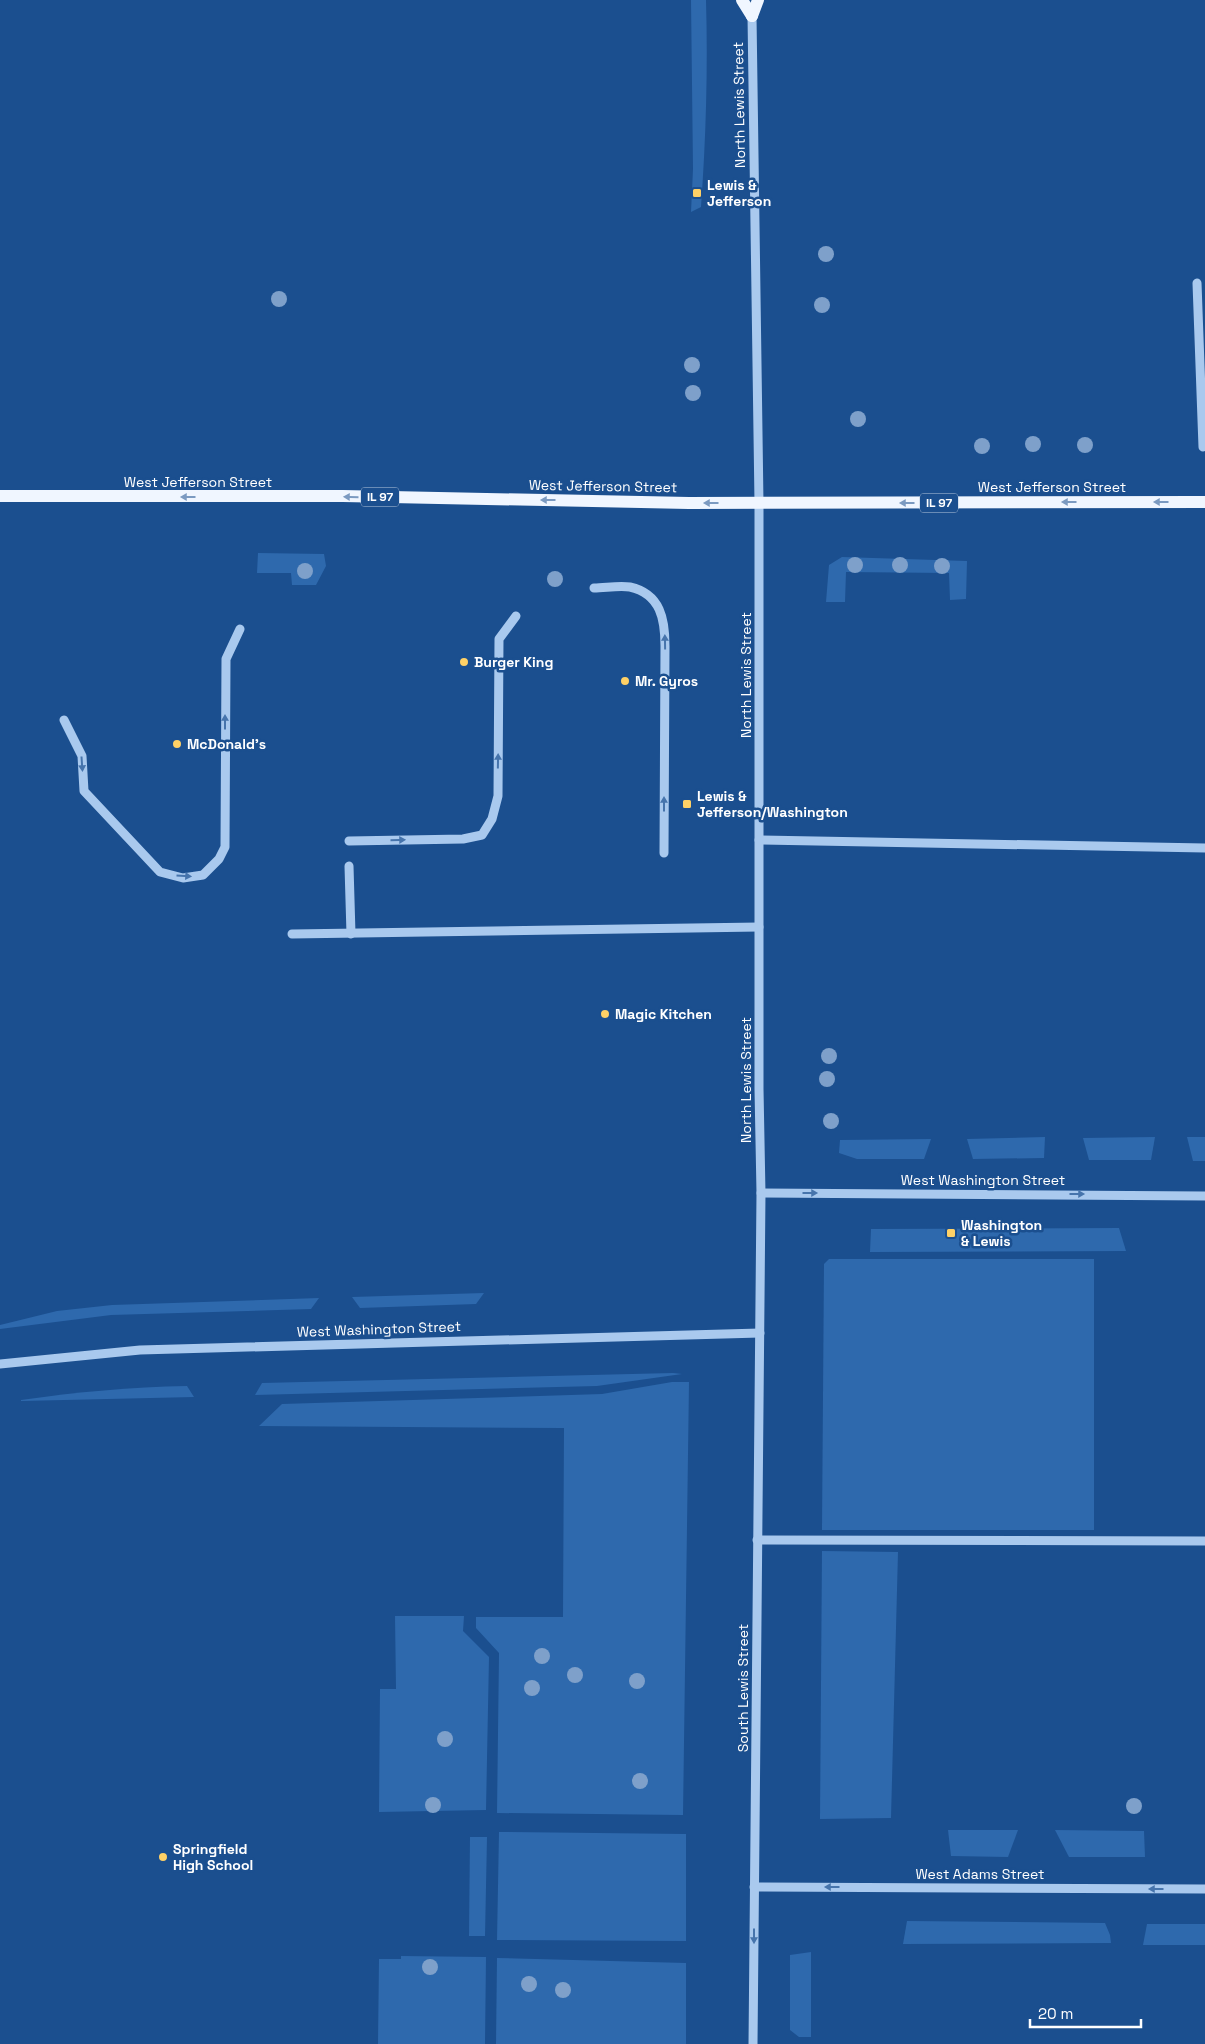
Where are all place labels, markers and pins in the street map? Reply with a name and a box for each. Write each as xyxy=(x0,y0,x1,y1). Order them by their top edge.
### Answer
place label: Lewis & Jefferson xyxy=(707,176,771,210)
marker: Lewis & Jefferson xyxy=(691,187,703,199)
place label: Burger King xyxy=(474,653,553,671)
marker: Burger King xyxy=(458,656,470,668)
place label: Mr. Gyros xyxy=(635,672,698,690)
marker: Mr. Gyros xyxy=(619,675,631,687)
place label: McDonald's xyxy=(187,735,266,753)
marker: McDonald's xyxy=(171,738,183,750)
place label: Lewis & Jefferson/Washington xyxy=(697,787,848,821)
marker: Lewis & Jefferson/Washington xyxy=(681,798,693,810)
place label: Magic Kitchen xyxy=(615,1005,712,1023)
marker: Magic Kitchen xyxy=(599,1008,611,1020)
place label: Washington & Lewis xyxy=(961,1216,1042,1250)
marker: Washington & Lewis xyxy=(945,1227,957,1239)
place label: Springfield High School xyxy=(173,1840,253,1874)
marker: Springfield High School xyxy=(157,1851,169,1863)

